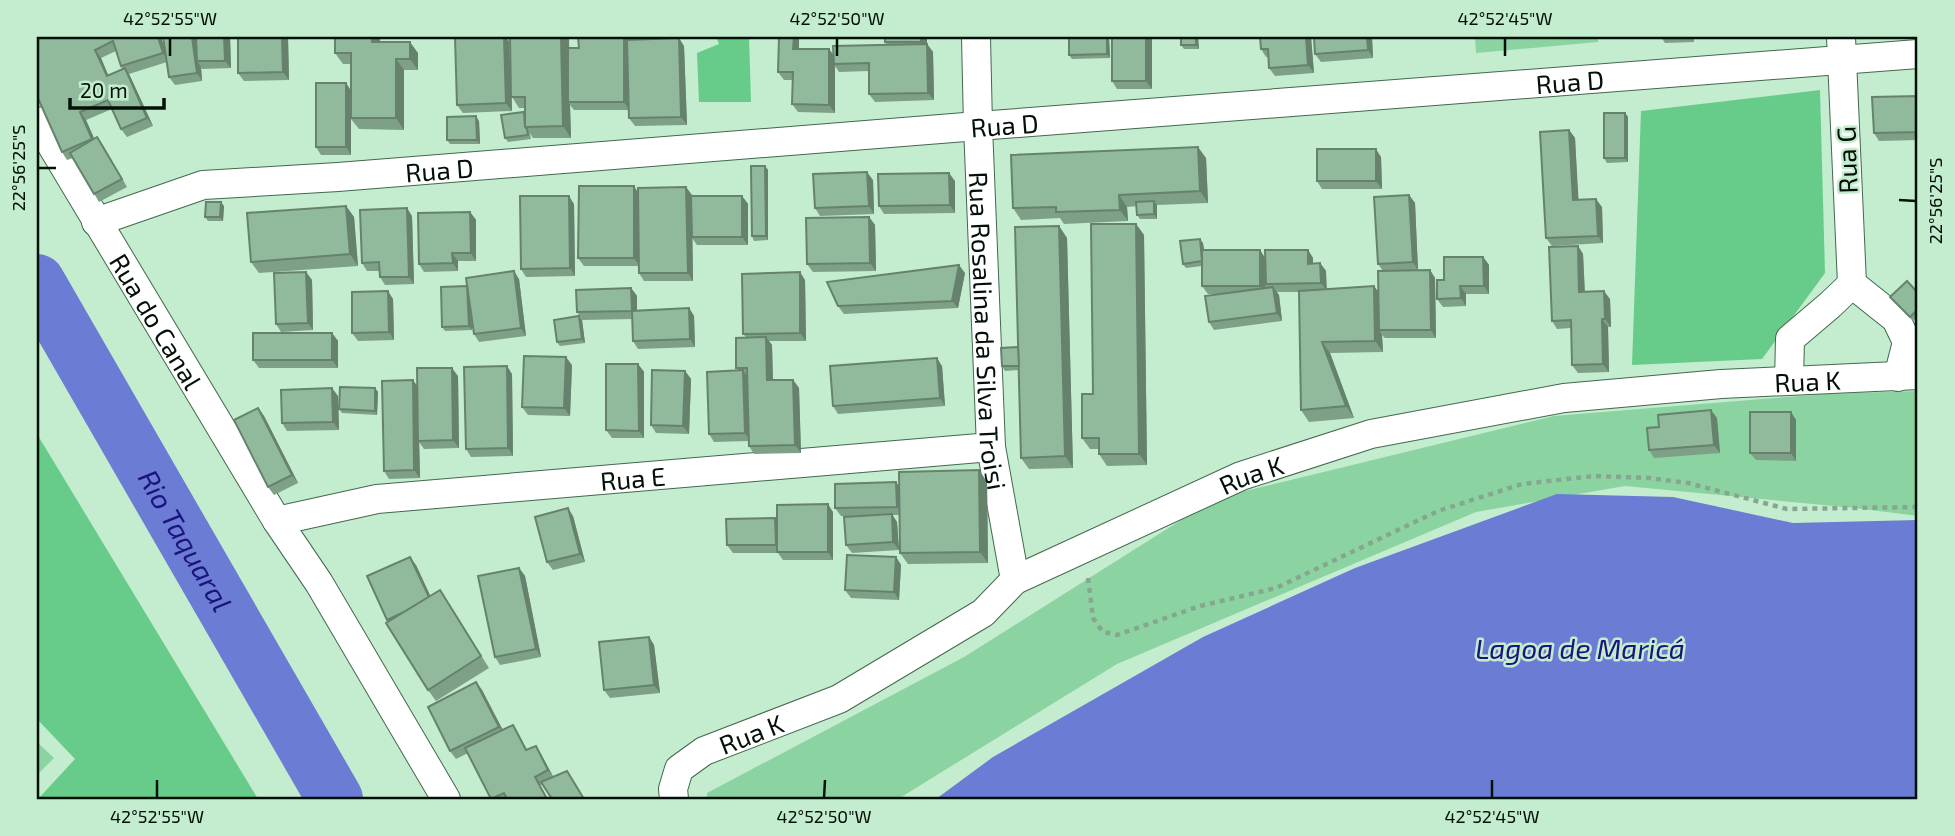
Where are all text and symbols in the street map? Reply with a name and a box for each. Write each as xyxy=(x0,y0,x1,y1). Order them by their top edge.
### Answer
text: 42°52'55"W xyxy=(123,7,217,29)
text: 42°52'50"W xyxy=(789,7,885,29)
text: 42°52'45"W xyxy=(1457,7,1553,29)
street label: Rua D xyxy=(1535,63,1605,99)
scale bar xyxy=(70,66,164,110)
text: 20 m xyxy=(80,77,128,102)
street label: Rua D xyxy=(969,106,1040,142)
text: 22°56'25"S xyxy=(7,125,29,211)
street label: Rua G xyxy=(1829,126,1863,194)
street label: Rua D xyxy=(404,151,474,187)
text: 22°56'25"S xyxy=(1924,158,1946,244)
street label: Rua Rosalina da Silva Troisi xyxy=(964,171,1014,492)
street label: Rua do Canal xyxy=(104,247,210,394)
street label: Rua K xyxy=(1774,363,1841,397)
street label: Rua K xyxy=(1214,448,1287,500)
street label: Rua E xyxy=(599,459,667,496)
water label: Rio Taquaral xyxy=(132,463,240,617)
water label: Lagoa de Maricá xyxy=(1475,631,1685,665)
street label: Rua K xyxy=(714,707,787,759)
text: 42°52'55"W xyxy=(110,805,204,827)
text: 42°52'50"W xyxy=(776,805,872,827)
text: 42°52'45"W xyxy=(1444,805,1540,827)

